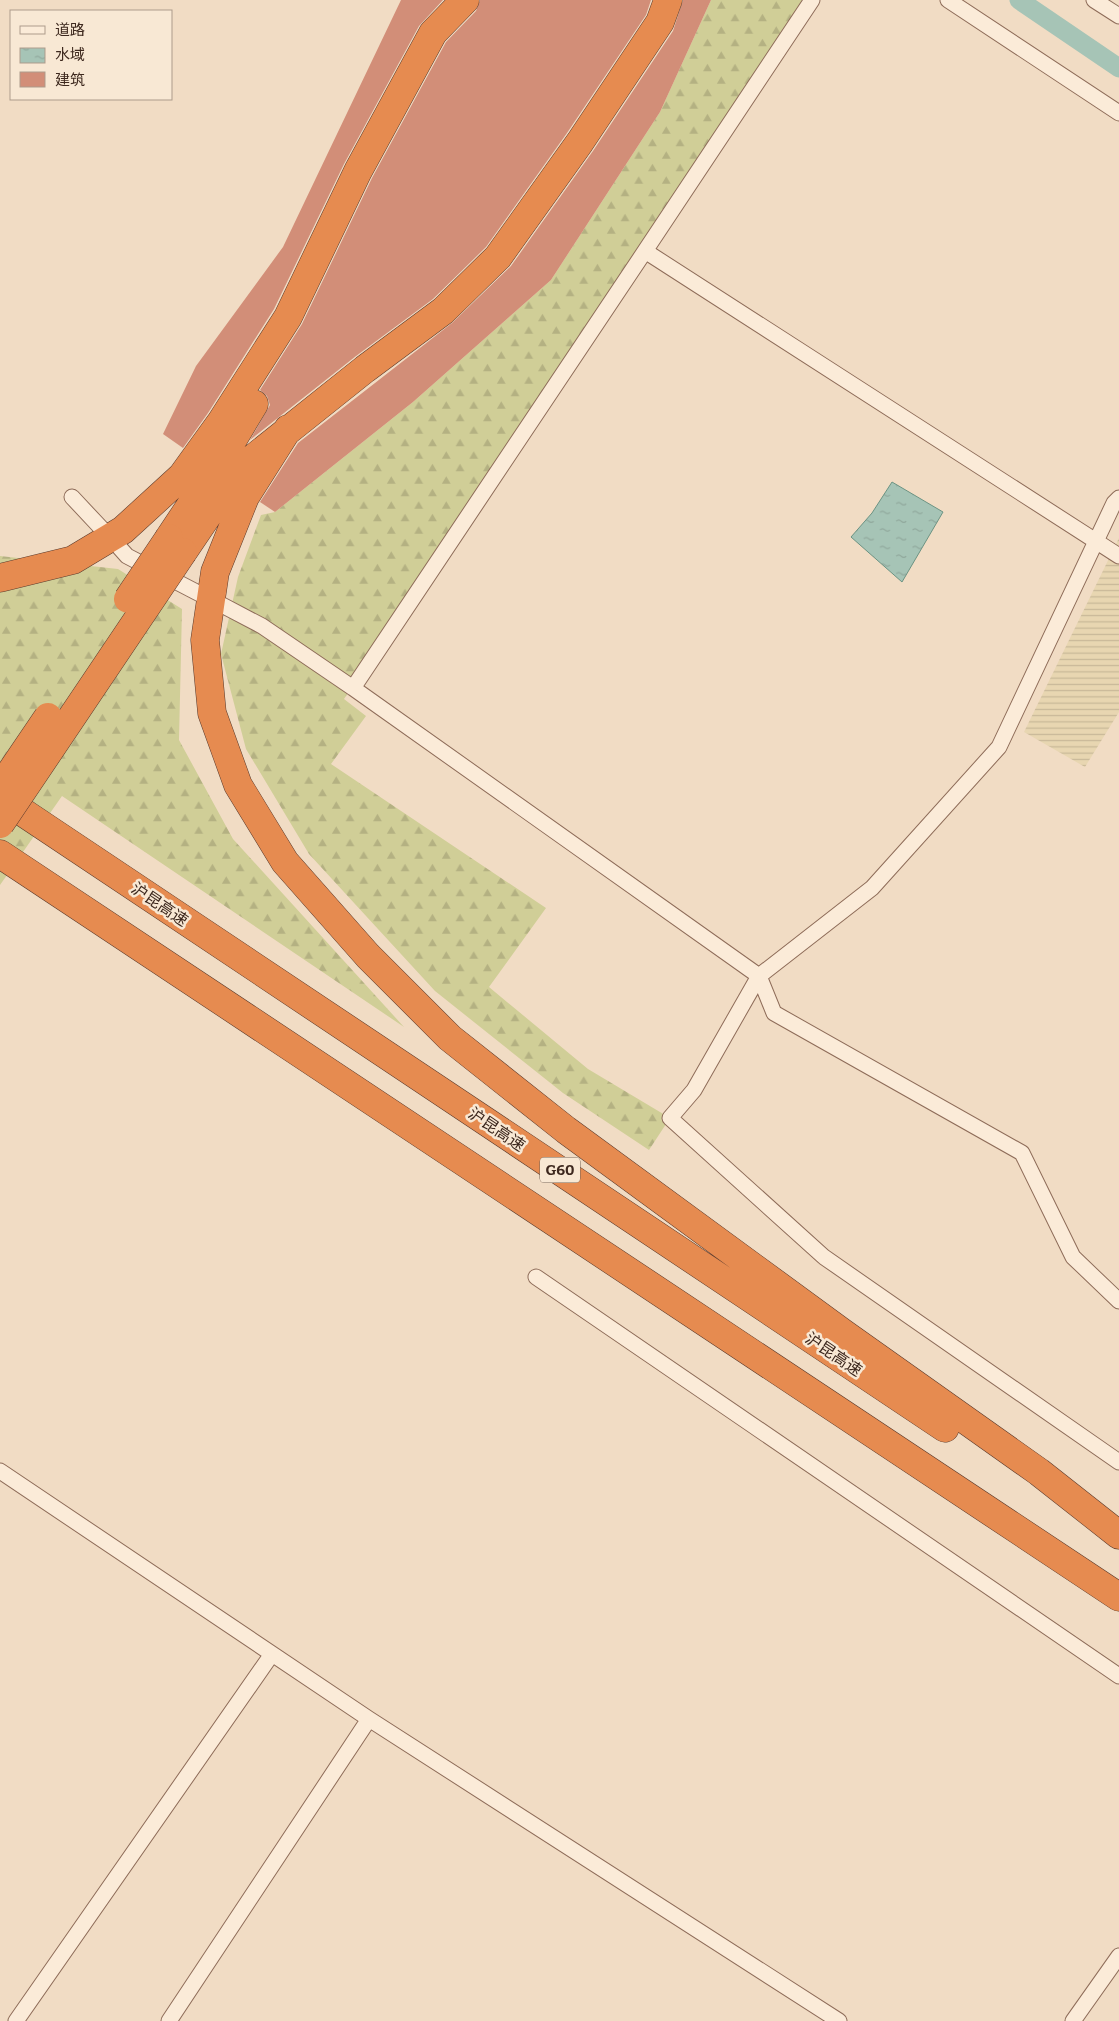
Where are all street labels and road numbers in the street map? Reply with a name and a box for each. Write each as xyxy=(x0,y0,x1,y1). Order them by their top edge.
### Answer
street label: 沪昆高速 xyxy=(128,879,192,930)
street label: 沪昆高速 xyxy=(465,1104,529,1155)
road number: G60 xyxy=(540,1158,580,1182)
street label: 沪昆高速 xyxy=(802,1329,866,1380)

